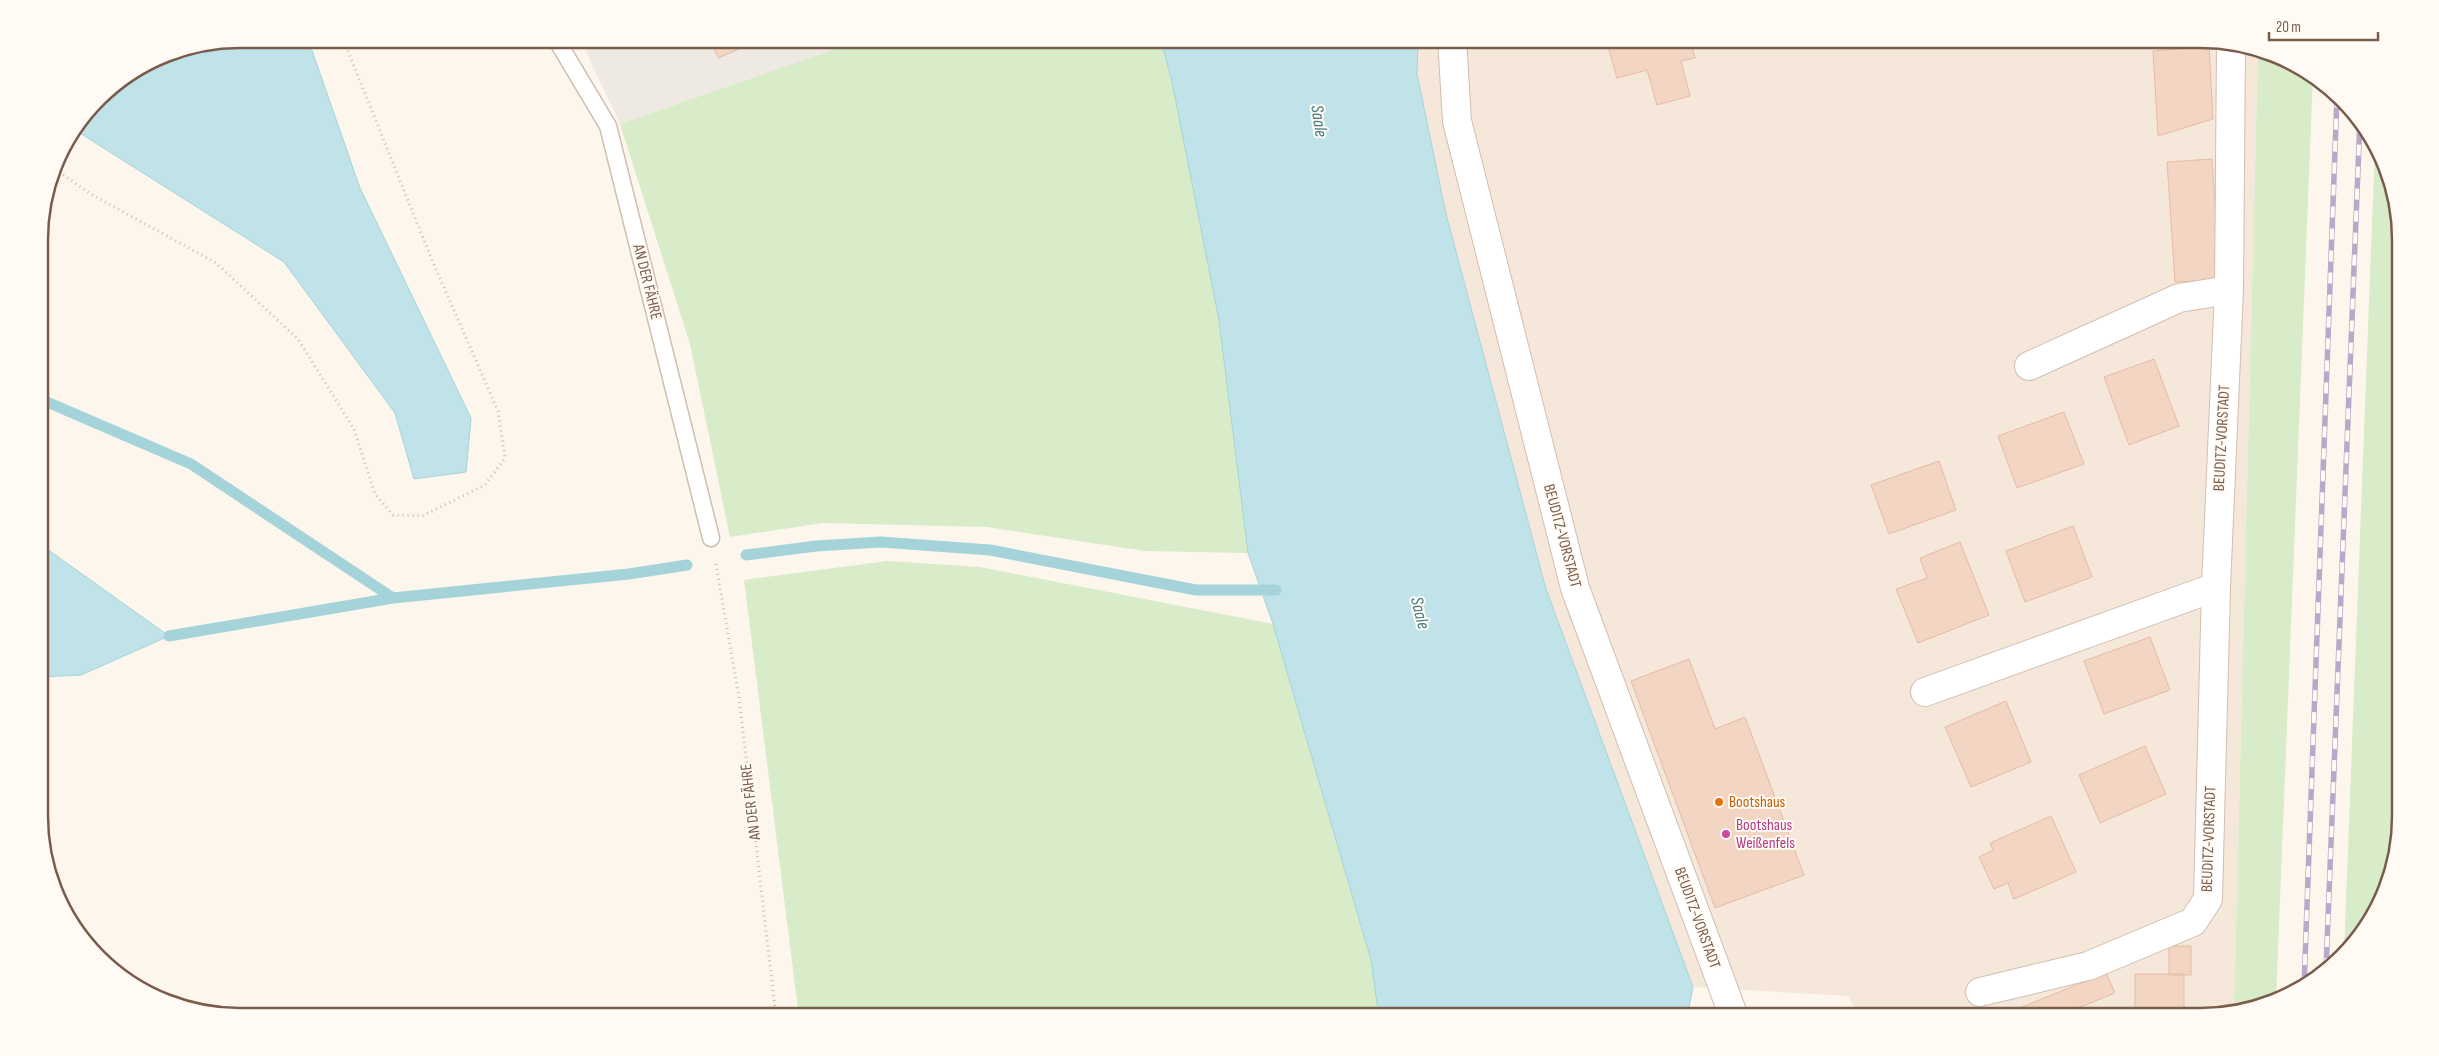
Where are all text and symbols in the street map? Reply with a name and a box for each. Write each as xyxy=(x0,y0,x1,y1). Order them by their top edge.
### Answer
scale bar xyxy=(2269,10,2378,42)
text: 20 m xyxy=(2276,18,2301,37)
water label: Saale xyxy=(1306,103,1332,139)
street label: AN DER FÄHRE xyxy=(628,241,666,322)
street label: BEUDITZ-VORSTADT xyxy=(2210,384,2234,492)
street label: BEUDITZ-VORSTADT xyxy=(1539,482,1585,590)
water label: Saale xyxy=(1406,595,1434,631)
street label: AN DER FÄHRE xyxy=(737,763,765,842)
street label: BEUDITZ-VORSTADT xyxy=(2198,785,2220,893)
place label: Bootshaus xyxy=(1729,793,1786,812)
marker: Bootshaus xyxy=(1713,796,1725,808)
place label: Bootshaus Weißenfels xyxy=(1736,816,1795,853)
marker: Bootshaus Weißenfels xyxy=(1720,828,1732,840)
street label: BEUDITZ-VORSTADT xyxy=(1670,865,1724,972)

